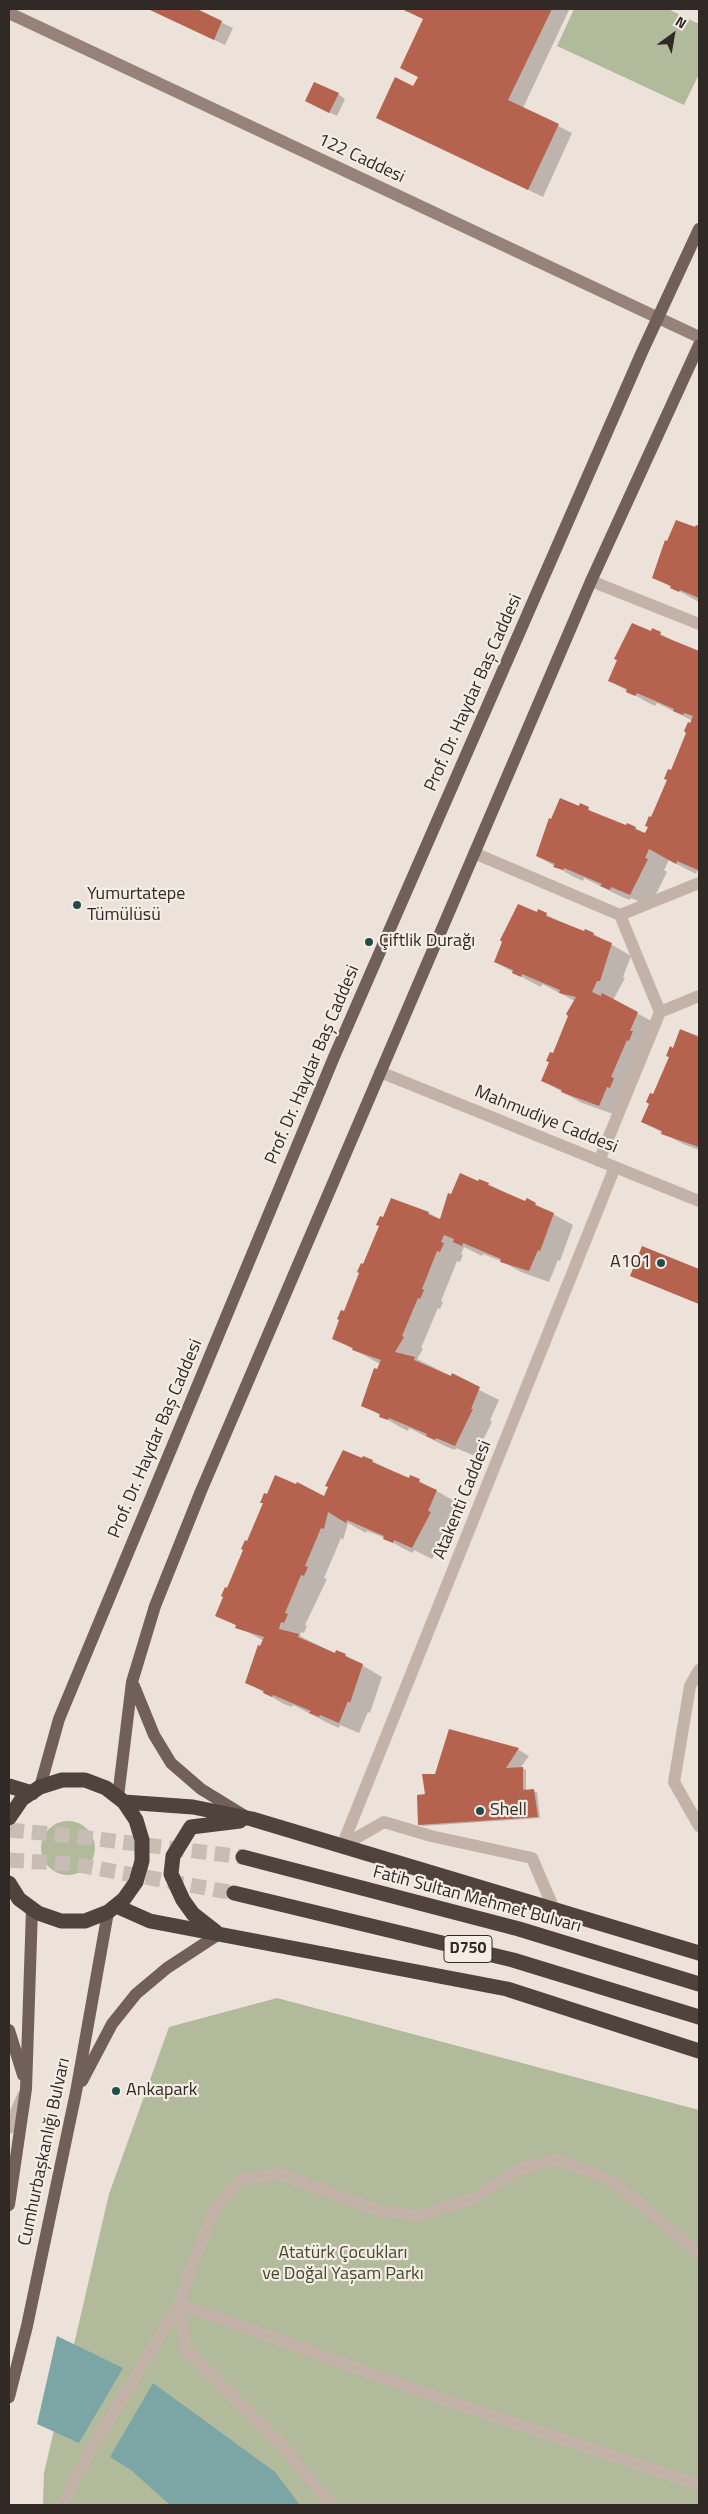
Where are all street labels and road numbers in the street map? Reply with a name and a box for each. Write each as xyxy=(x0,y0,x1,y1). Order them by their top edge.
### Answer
street label: 122 Caddesi xyxy=(314,129,408,189)
street label: Prof. Dr. Haydar Baş Caddesi xyxy=(421,591,527,795)
street label: Prof. Dr. Haydar Baş Caddesi xyxy=(261,962,365,1168)
street label: Mahmudiye Caddesi xyxy=(471,1081,621,1159)
street label: Prof. Dr. Haydar Baş Caddesi xyxy=(104,1336,208,1542)
street label: Atakenti Caddesi xyxy=(429,1437,497,1563)
street label: Fatih Sultan Mehmet Bulvarı xyxy=(370,1862,584,1938)
road number: D750 xyxy=(444,1936,492,1962)
street label: Cumhurbaşkanlığı Bulvarı xyxy=(15,2056,75,2248)

